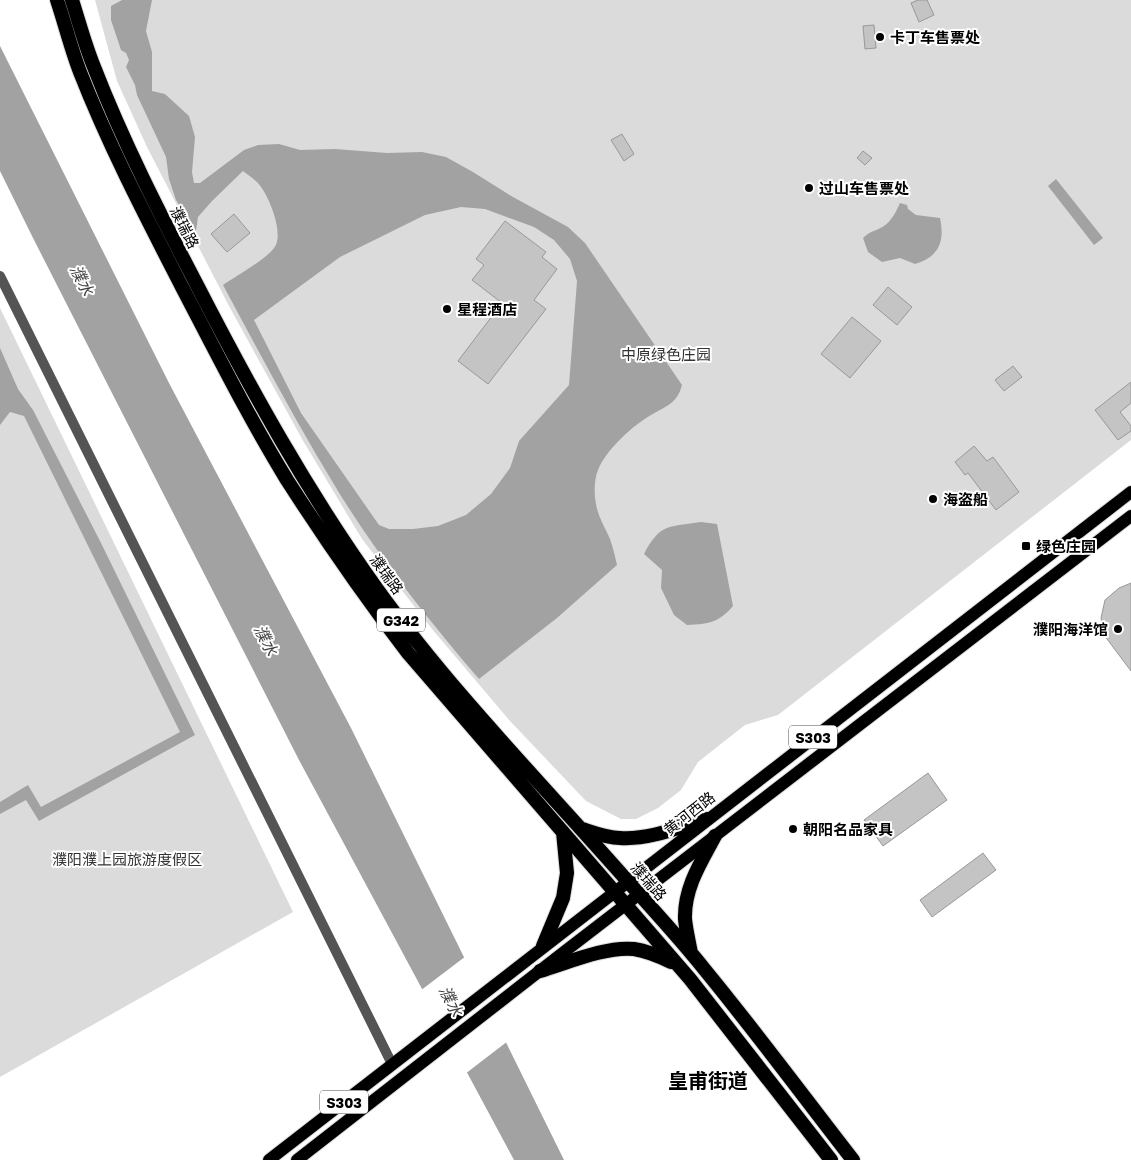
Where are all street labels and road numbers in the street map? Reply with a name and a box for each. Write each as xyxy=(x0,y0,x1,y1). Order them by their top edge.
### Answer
street label: 濮瑞路 xyxy=(167,203,203,251)
street label: 濮瑞路 xyxy=(366,551,408,597)
road number: G342 xyxy=(377,608,425,632)
road number: S303 xyxy=(789,726,837,749)
street label: 黄河西路 xyxy=(660,787,718,839)
street label: 濮瑞路 xyxy=(627,858,671,904)
road number: S303 xyxy=(320,1090,368,1114)

